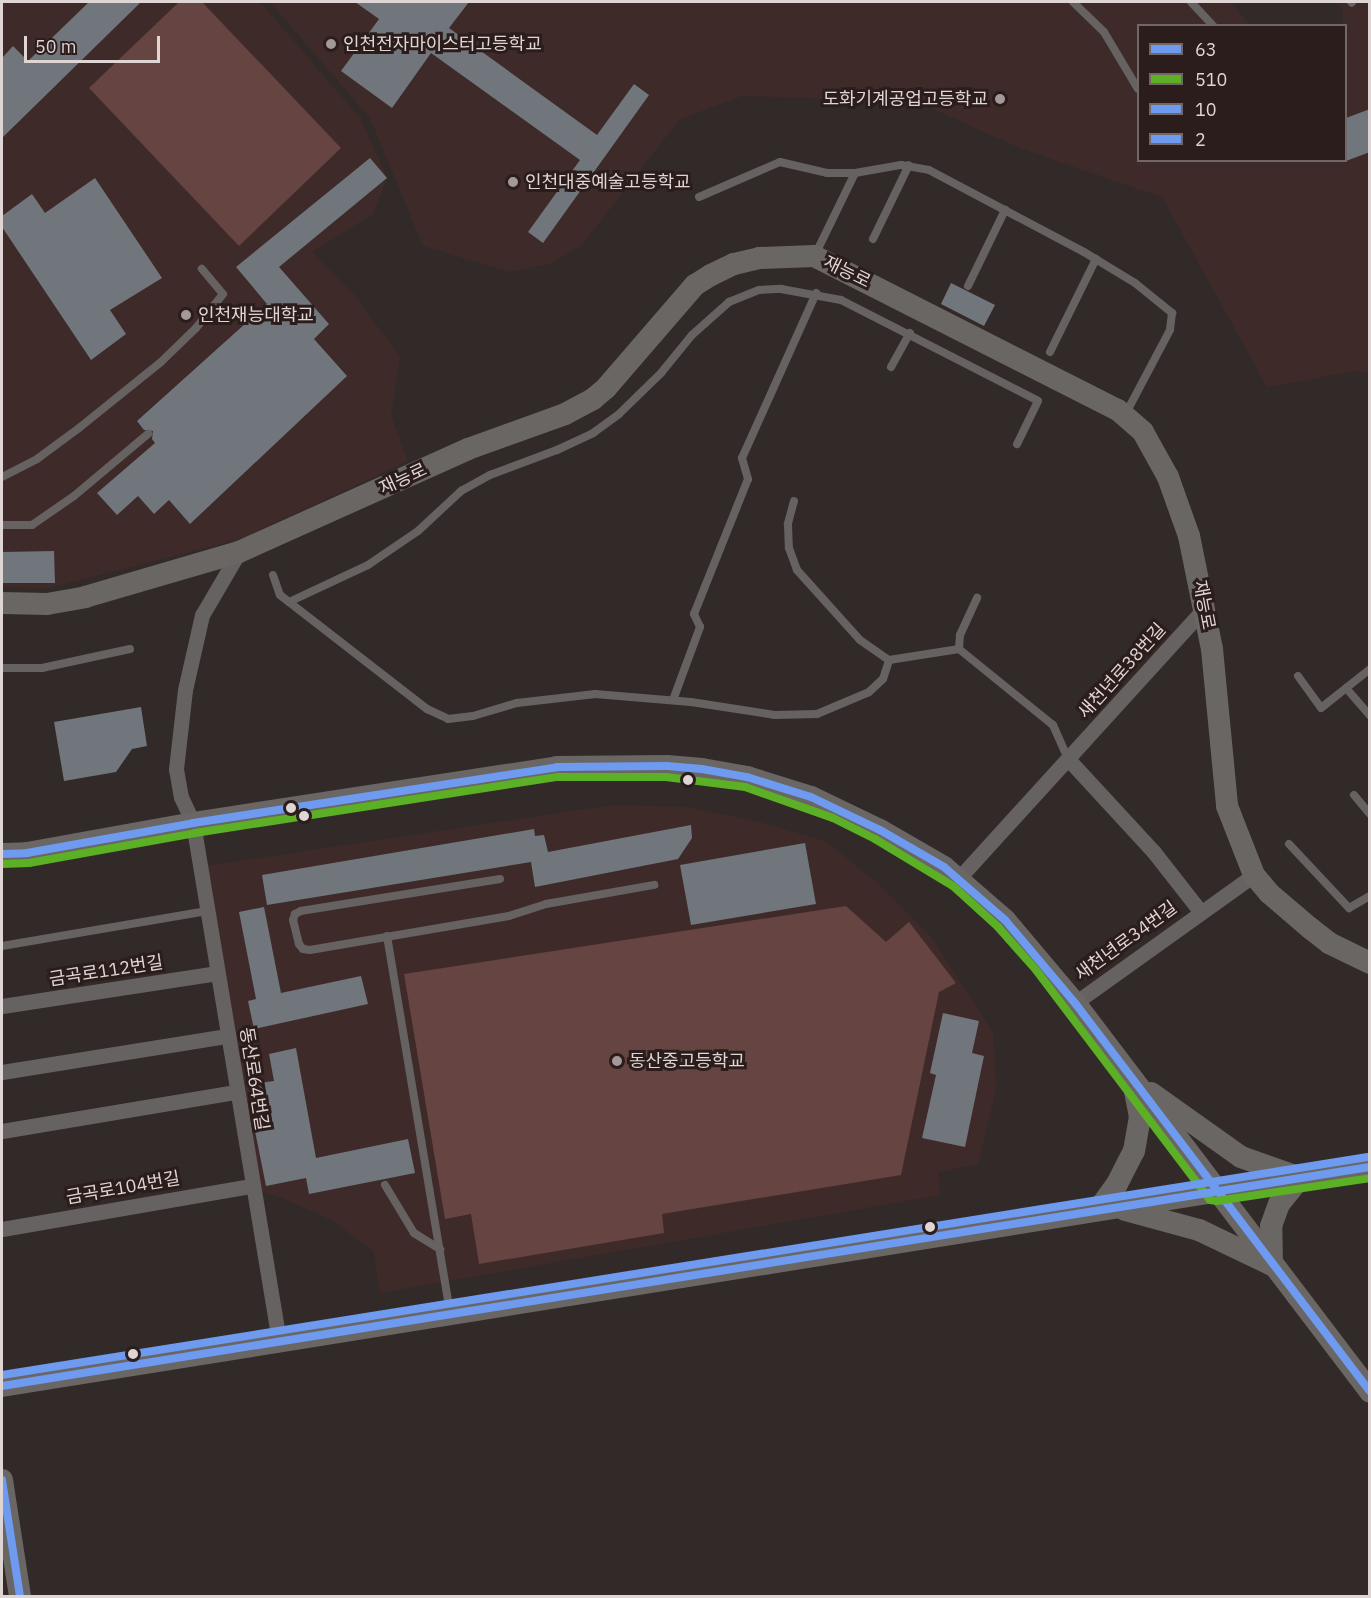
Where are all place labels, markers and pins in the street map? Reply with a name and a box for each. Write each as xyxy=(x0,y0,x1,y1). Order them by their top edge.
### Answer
place label: 인천전자마이스터고등학교 xyxy=(343,33,542,55)
marker: 인천전자마이스터고등학교 xyxy=(324,37,338,51)
place label: 도화기계공업고등학교 xyxy=(822,88,988,110)
marker: 도화기계공업고등학교 xyxy=(993,92,1007,106)
place label: 인천대중예술고등학교 xyxy=(525,171,691,193)
marker: 인천대중예술고등학교 xyxy=(506,175,520,189)
place label: 인천재능대학교 xyxy=(198,304,314,326)
marker: 인천재능대학교 xyxy=(179,308,193,322)
unlabelled marker xyxy=(682,774,694,786)
unlabelled marker xyxy=(285,802,297,814)
unlabelled marker xyxy=(298,810,310,822)
place label: 동산중고등학교 xyxy=(629,1050,745,1072)
marker: 동산중고등학교 xyxy=(610,1054,624,1068)
unlabelled marker xyxy=(924,1221,936,1233)
unlabelled marker xyxy=(127,1348,139,1360)

